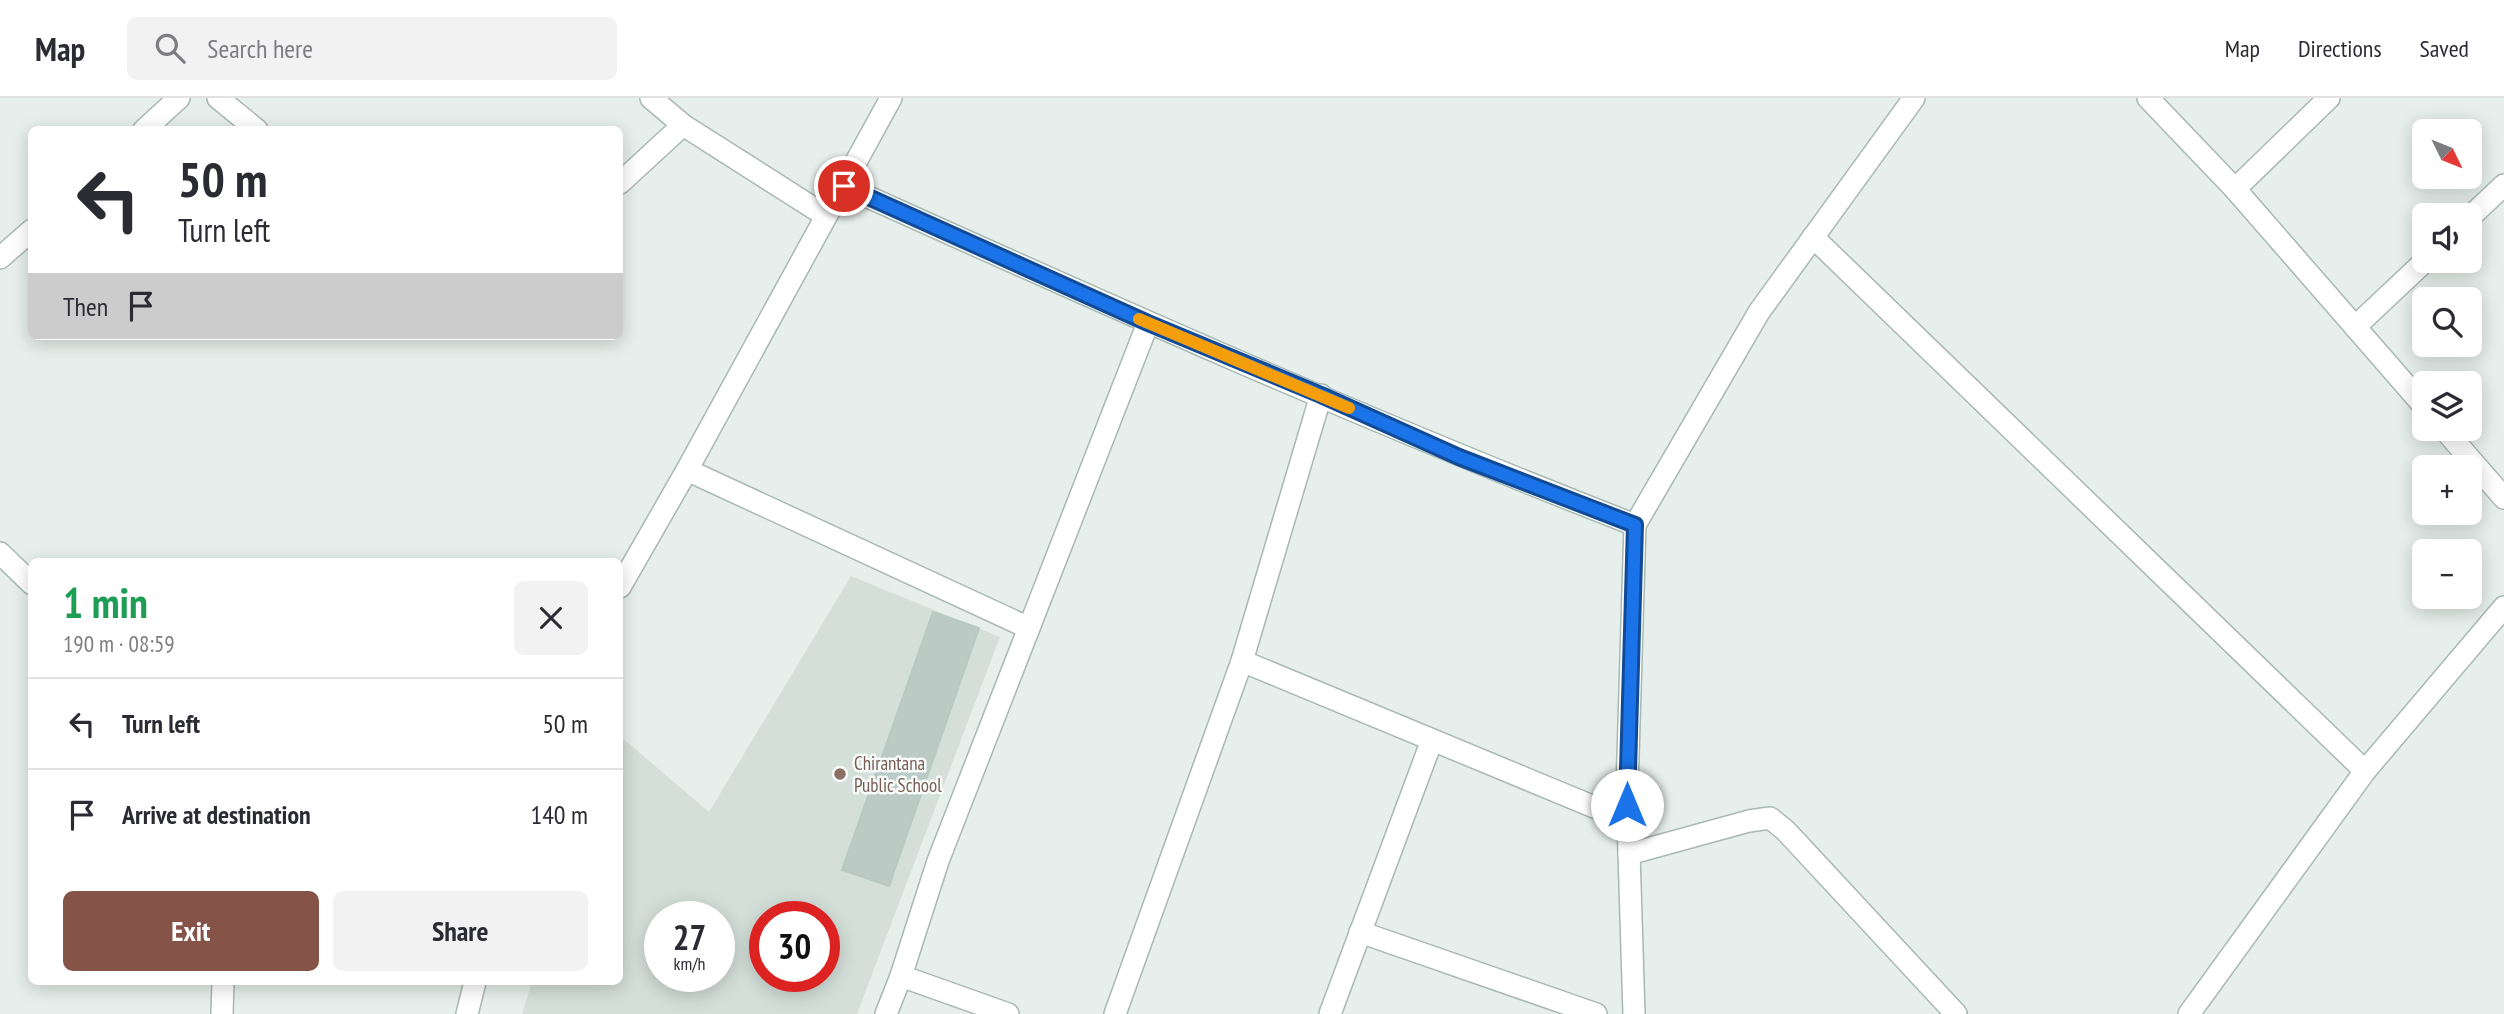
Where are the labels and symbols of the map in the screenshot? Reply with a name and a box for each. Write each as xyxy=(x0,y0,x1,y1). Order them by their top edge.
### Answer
north arrow xyxy=(2412,119,2482,189)
pin xyxy=(814,156,874,216)
place label: Chirantana Public School xyxy=(854,751,942,797)
marker: Chirantana Public School xyxy=(832,766,848,782)
position arrow xyxy=(1590,768,1664,842)
speed limit sign: 30 xyxy=(749,901,840,992)

